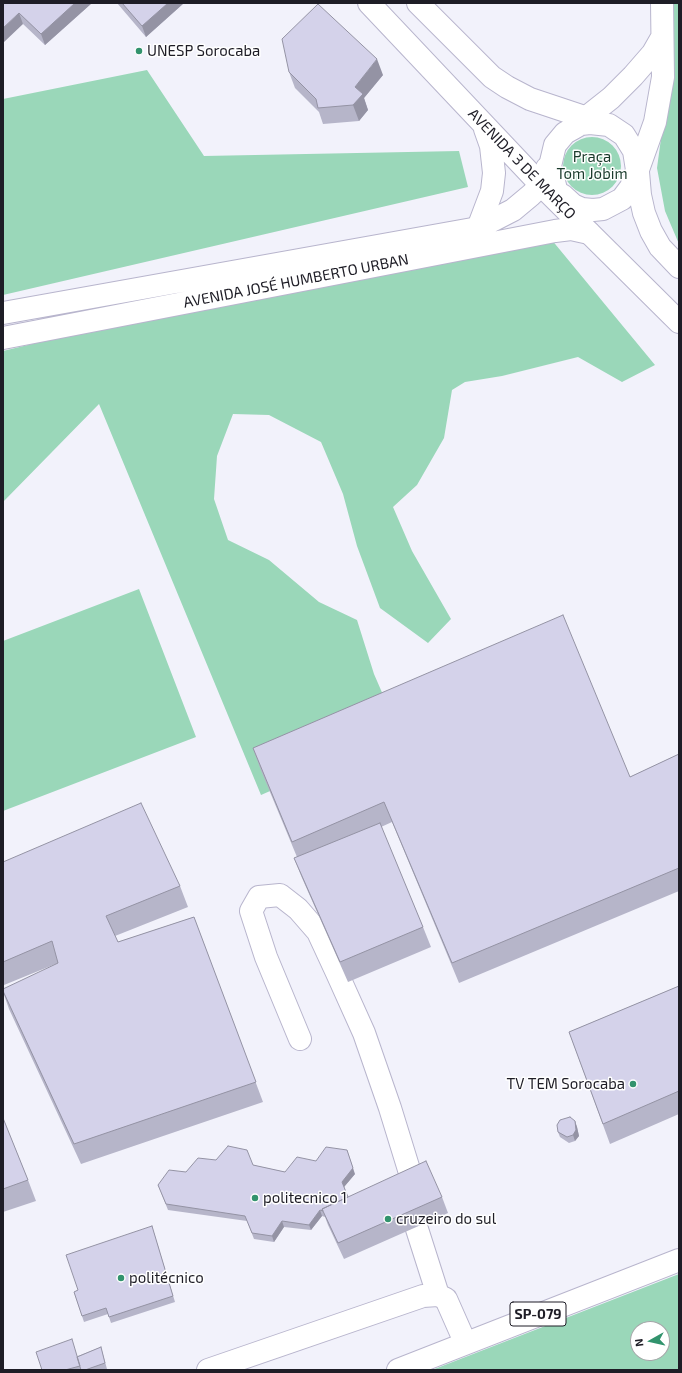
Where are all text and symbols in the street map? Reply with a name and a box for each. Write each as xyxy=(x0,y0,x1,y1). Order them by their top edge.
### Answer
place label: UNESP Sorocaba xyxy=(147,42,260,60)
marker: UNESP Sorocaba xyxy=(134,46,144,56)
street label: AVENIDA 3 DE MARÇO xyxy=(464,105,580,223)
park label: Praça Tom Jobim xyxy=(556,148,628,183)
street label: AVENIDA JOSÉ HUMBERTO URBAN xyxy=(182,250,410,312)
place label: TV TEM Sorocaba xyxy=(507,1075,625,1093)
marker: TV TEM Sorocaba xyxy=(628,1079,638,1089)
place label: politecnico 1 xyxy=(263,1189,347,1207)
marker: politecnico 1 xyxy=(250,1193,260,1203)
place label: cruzeiro do sul xyxy=(396,1210,496,1228)
marker: cruzeiro do sul xyxy=(383,1214,393,1224)
place label: politécnico xyxy=(129,1269,204,1287)
marker: politécnico xyxy=(116,1273,126,1283)
road number: SP-079 xyxy=(510,1302,566,1326)
north arrow xyxy=(630,1321,670,1361)
text: N xyxy=(632,1338,646,1347)

